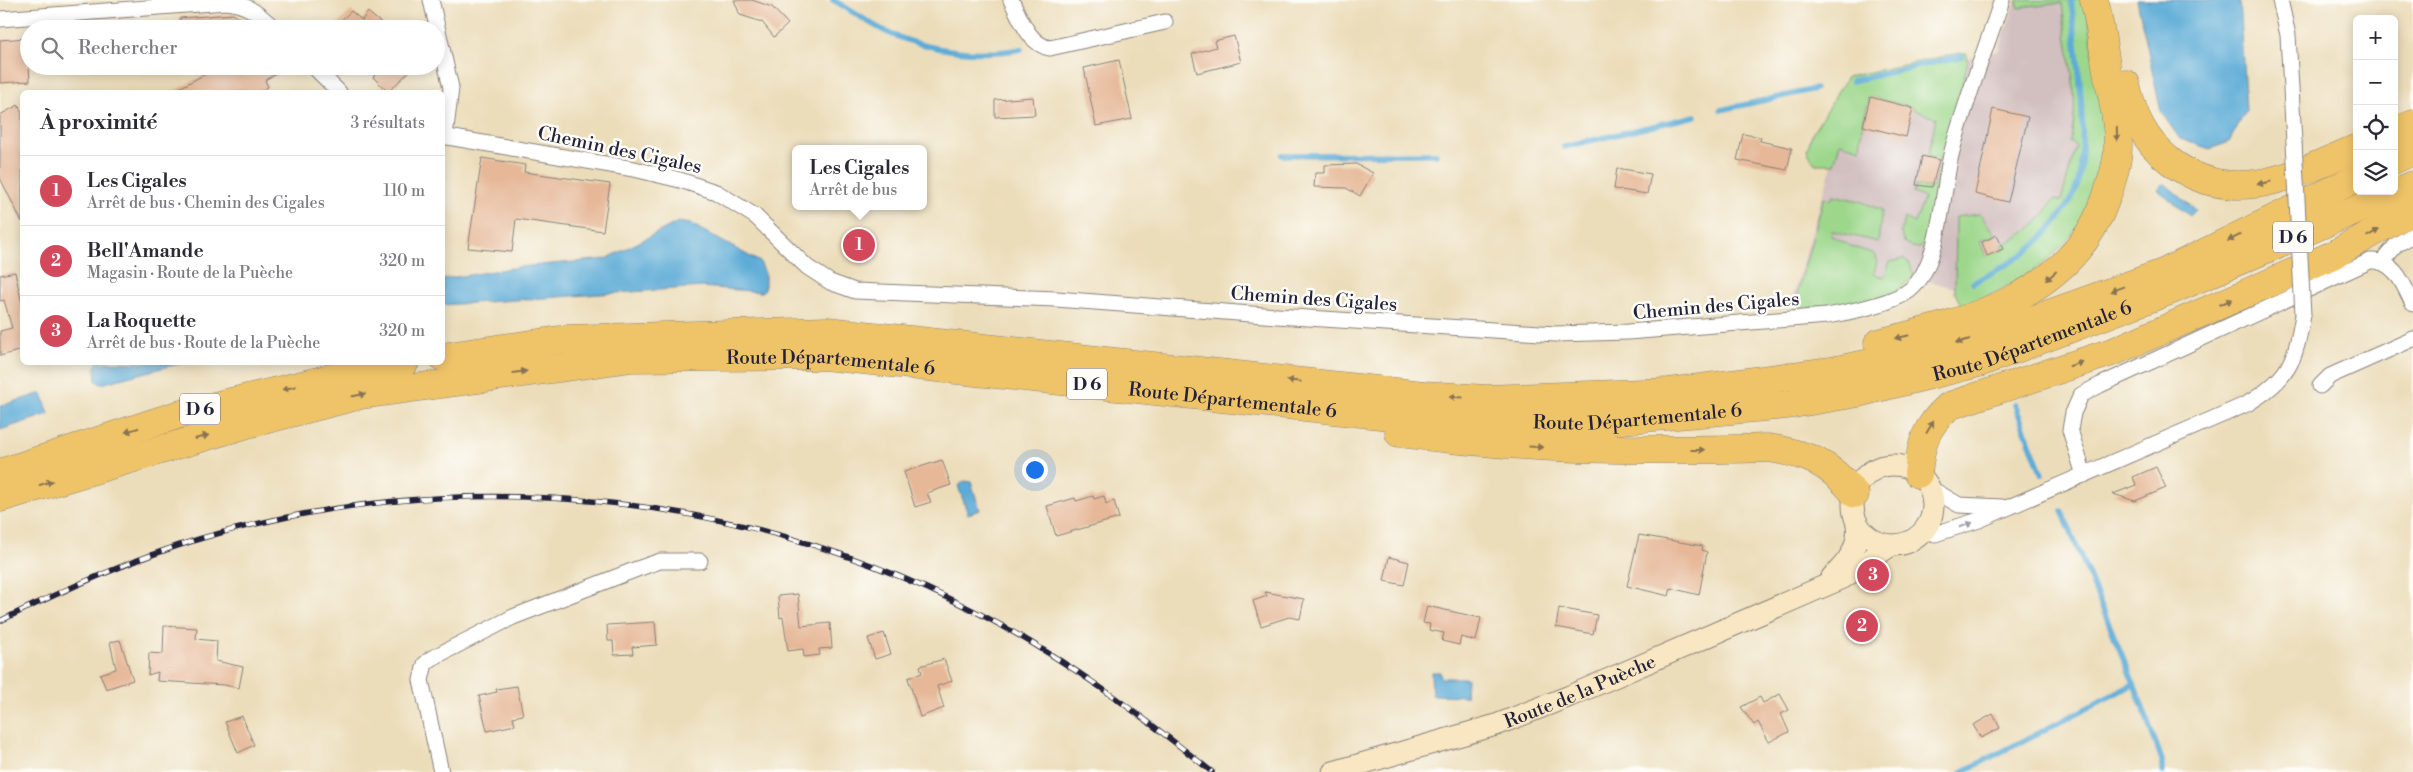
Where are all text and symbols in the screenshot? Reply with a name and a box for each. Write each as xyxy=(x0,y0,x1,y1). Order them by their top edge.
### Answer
map controls xyxy=(2353,15,2398,195)
button: + xyxy=(2353,15,2398,60)
search box xyxy=(20,20,445,75)
icon: search xyxy=(38,34,66,62)
text: Rechercher xyxy=(78,36,177,60)
button: − xyxy=(2353,60,2398,105)
button: locate xyxy=(2353,105,2398,150)
text: À proximité xyxy=(40,110,157,136)
text: 3 résultats xyxy=(350,113,425,133)
street label: Chemin des Cigales xyxy=(536,121,704,179)
one-way arrow xyxy=(2114,126,2122,142)
popup xyxy=(792,145,927,210)
button: layers xyxy=(2353,150,2398,195)
text: Les Cigales xyxy=(810,156,909,180)
text: Les Cigales xyxy=(87,169,187,193)
one-way arrow xyxy=(2257,179,2272,187)
text: Arrêt de bus xyxy=(810,180,897,200)
text: 1 xyxy=(52,181,60,201)
text: 110 m xyxy=(383,181,425,201)
text: Arrêt de bus · Chemin des Cigales xyxy=(87,193,325,213)
road number: D 6 xyxy=(2273,222,2313,252)
pin: 1 xyxy=(843,226,875,264)
one-way arrow xyxy=(2366,228,2380,237)
one-way arrow xyxy=(2227,234,2241,242)
text: Bell'Amande xyxy=(87,239,204,263)
text: 2 xyxy=(51,251,61,271)
text: 320 m xyxy=(379,251,425,271)
text: Magasin · Route de la Puèche xyxy=(87,263,293,283)
one-way arrow xyxy=(2045,270,2058,281)
street label: Chemin des Cigales xyxy=(1230,281,1398,317)
one-way arrow xyxy=(2109,285,2124,293)
street label: Chemin des Cigales xyxy=(1632,287,1800,325)
street label: Route Départementale 6 xyxy=(1930,295,2135,387)
one-way arrow xyxy=(2219,298,2233,306)
text: La Roquette xyxy=(87,309,196,333)
text: 3 xyxy=(51,321,61,341)
text: 320 m xyxy=(379,321,425,341)
text: Arrêt de bus · Route de la Puèche xyxy=(87,333,320,353)
one-way arrow xyxy=(1895,333,1910,341)
one-way arrow xyxy=(1956,338,1971,346)
street label: Route Départementale 6 xyxy=(726,345,936,381)
one-way arrow xyxy=(2069,360,2084,368)
one-way arrow xyxy=(512,368,528,376)
road number: D 6 xyxy=(1067,368,1107,399)
street label: Route Départementale 6 xyxy=(1127,377,1338,423)
one-way arrow xyxy=(1286,377,1302,385)
one-way arrow xyxy=(281,384,296,392)
one-way arrow xyxy=(352,391,368,399)
one-way arrow xyxy=(1447,392,1463,400)
road number: D 6 xyxy=(180,394,220,424)
street label: Route Départementale 6 xyxy=(1533,398,1743,436)
one-way arrow xyxy=(1926,421,1935,434)
one-way arrow xyxy=(124,426,139,434)
one-way arrow xyxy=(195,432,210,440)
one-way arrow xyxy=(1528,443,1544,451)
one-way arrow xyxy=(1690,446,1706,454)
your location xyxy=(1022,457,1048,483)
one-way arrow xyxy=(39,478,54,486)
one-way arrow xyxy=(1959,521,1974,529)
pin: 3 xyxy=(1857,556,1889,594)
pin: 2 xyxy=(1846,607,1878,645)
street label: Route de la Puèche xyxy=(1501,649,1660,734)

